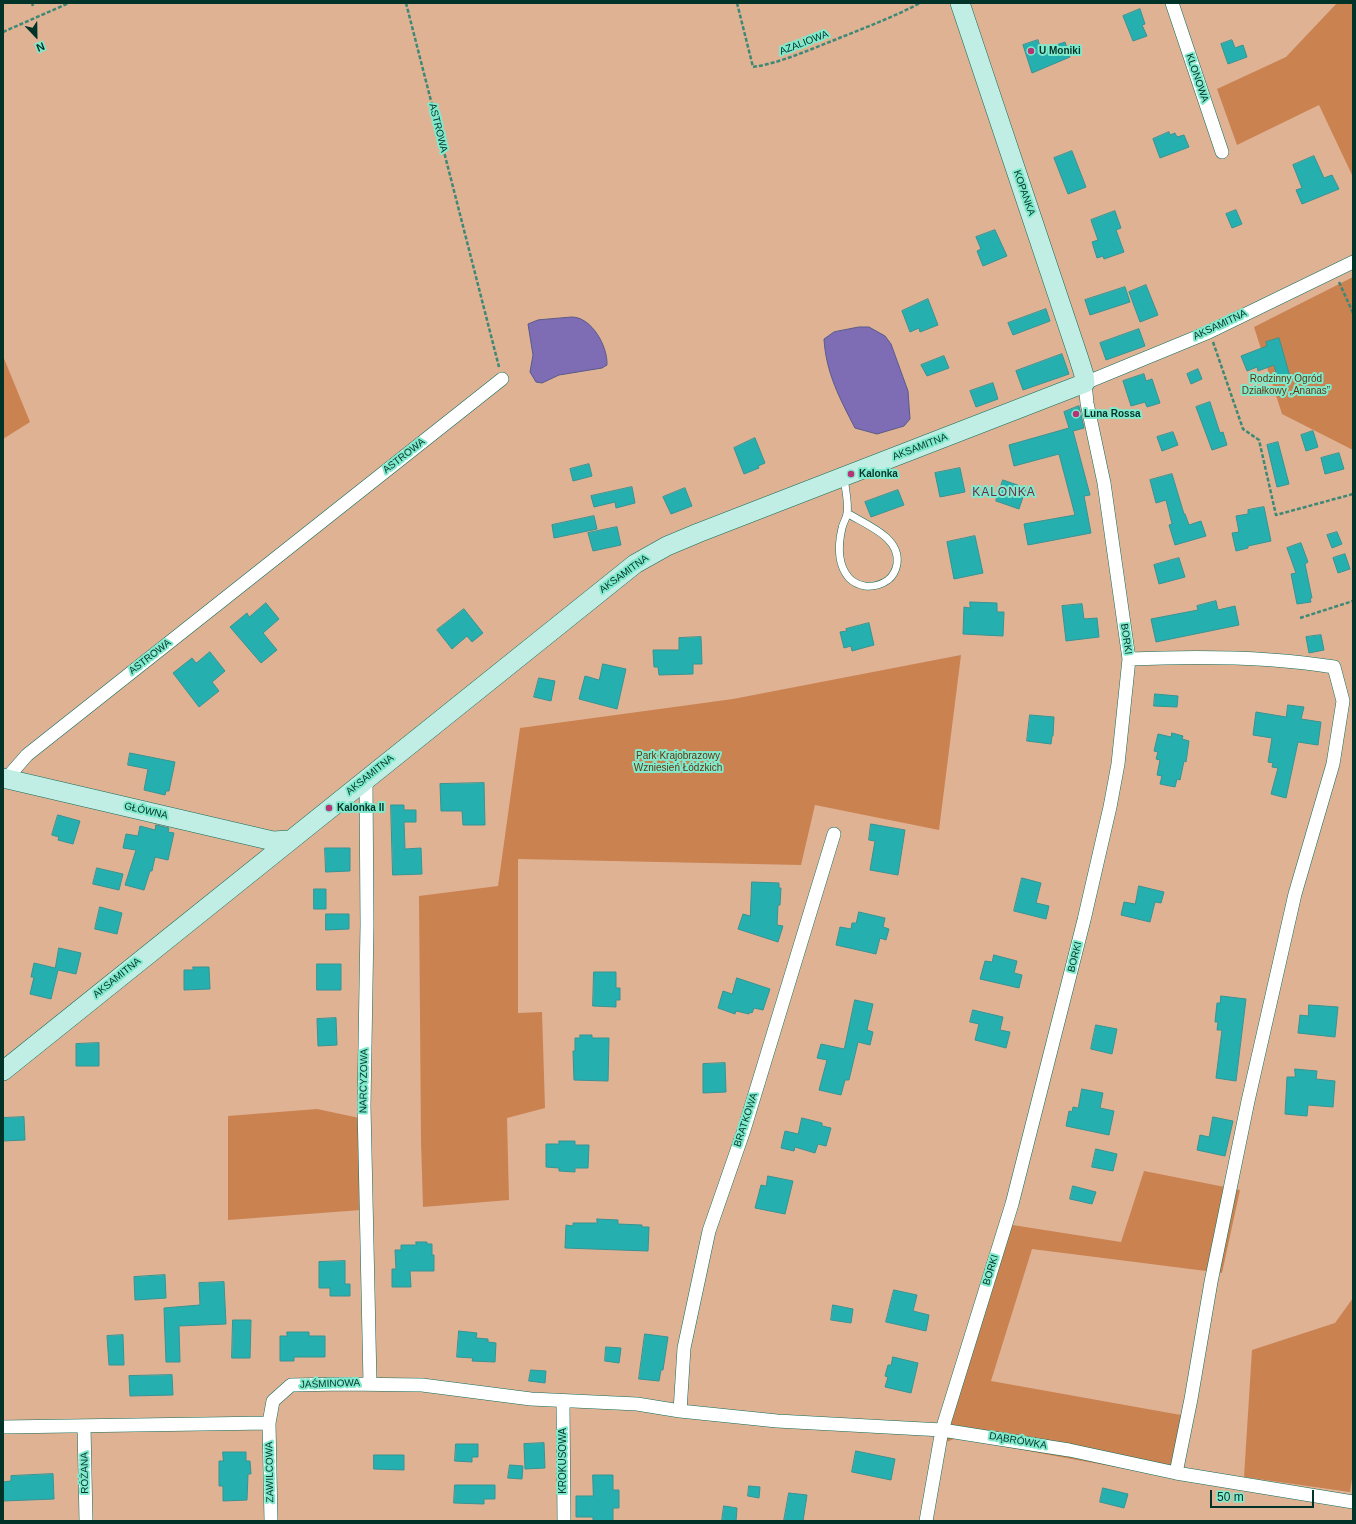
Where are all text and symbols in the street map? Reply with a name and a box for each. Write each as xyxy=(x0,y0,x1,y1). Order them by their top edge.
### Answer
north arrow xyxy=(16,16,56,56)
street label: AZALIOWA xyxy=(778,28,830,58)
text: N xyxy=(35,40,46,54)
place label: U Moniki xyxy=(1039,45,1081,57)
marker: U Moniki xyxy=(1026,46,1036,56)
street label: KLONOWA xyxy=(1183,52,1211,104)
street label: ASTROWA xyxy=(426,102,450,154)
street label: KOPANKA xyxy=(1011,169,1037,217)
street label: AKSAMITNA xyxy=(1191,307,1249,343)
park label: Rodzinny Ogród Działkowy „Ananas” xyxy=(1242,373,1330,396)
place label: Luna Rossa xyxy=(1084,408,1141,420)
marker: Luna Rossa xyxy=(1071,409,1081,419)
street label: AKSAMITNA xyxy=(891,431,949,463)
street label: ASTROWA xyxy=(381,436,427,476)
place label: Kalonka xyxy=(859,468,898,480)
marker: Kalonka xyxy=(846,469,856,479)
district label: KALONKA xyxy=(972,486,1036,500)
street label: AKSAMITNA xyxy=(597,552,651,596)
street label: BORKI xyxy=(1118,623,1134,655)
street label: ASTROWA xyxy=(127,637,173,677)
park label: Park Krajobrazowy Wzniesień Łódzkich xyxy=(634,750,722,774)
street label: AKSAMITNA xyxy=(344,752,396,798)
street label: GŁÓWNA xyxy=(123,800,169,822)
place label: Kalonka II xyxy=(337,802,384,814)
marker: Kalonka II xyxy=(324,803,334,813)
street label: BORKI xyxy=(1065,940,1085,974)
street label: AKSAMITNA xyxy=(91,955,143,1001)
street label: NARCYZOWA xyxy=(357,1049,371,1113)
street label: BRATKOWA xyxy=(732,1091,760,1149)
street label: BORKI xyxy=(981,1253,1001,1287)
street label: JAŚMINOWA xyxy=(300,1377,360,1391)
street label: KROKUSOWA xyxy=(557,1428,569,1494)
street label: DĄBRÓWKA xyxy=(988,1430,1048,1452)
street label: ZAWILCOWA xyxy=(263,1441,277,1503)
street label: RÓŻANA xyxy=(79,1452,91,1494)
scale bar xyxy=(1212,1482,1316,1508)
text: 50 m xyxy=(1217,1490,1244,1504)

